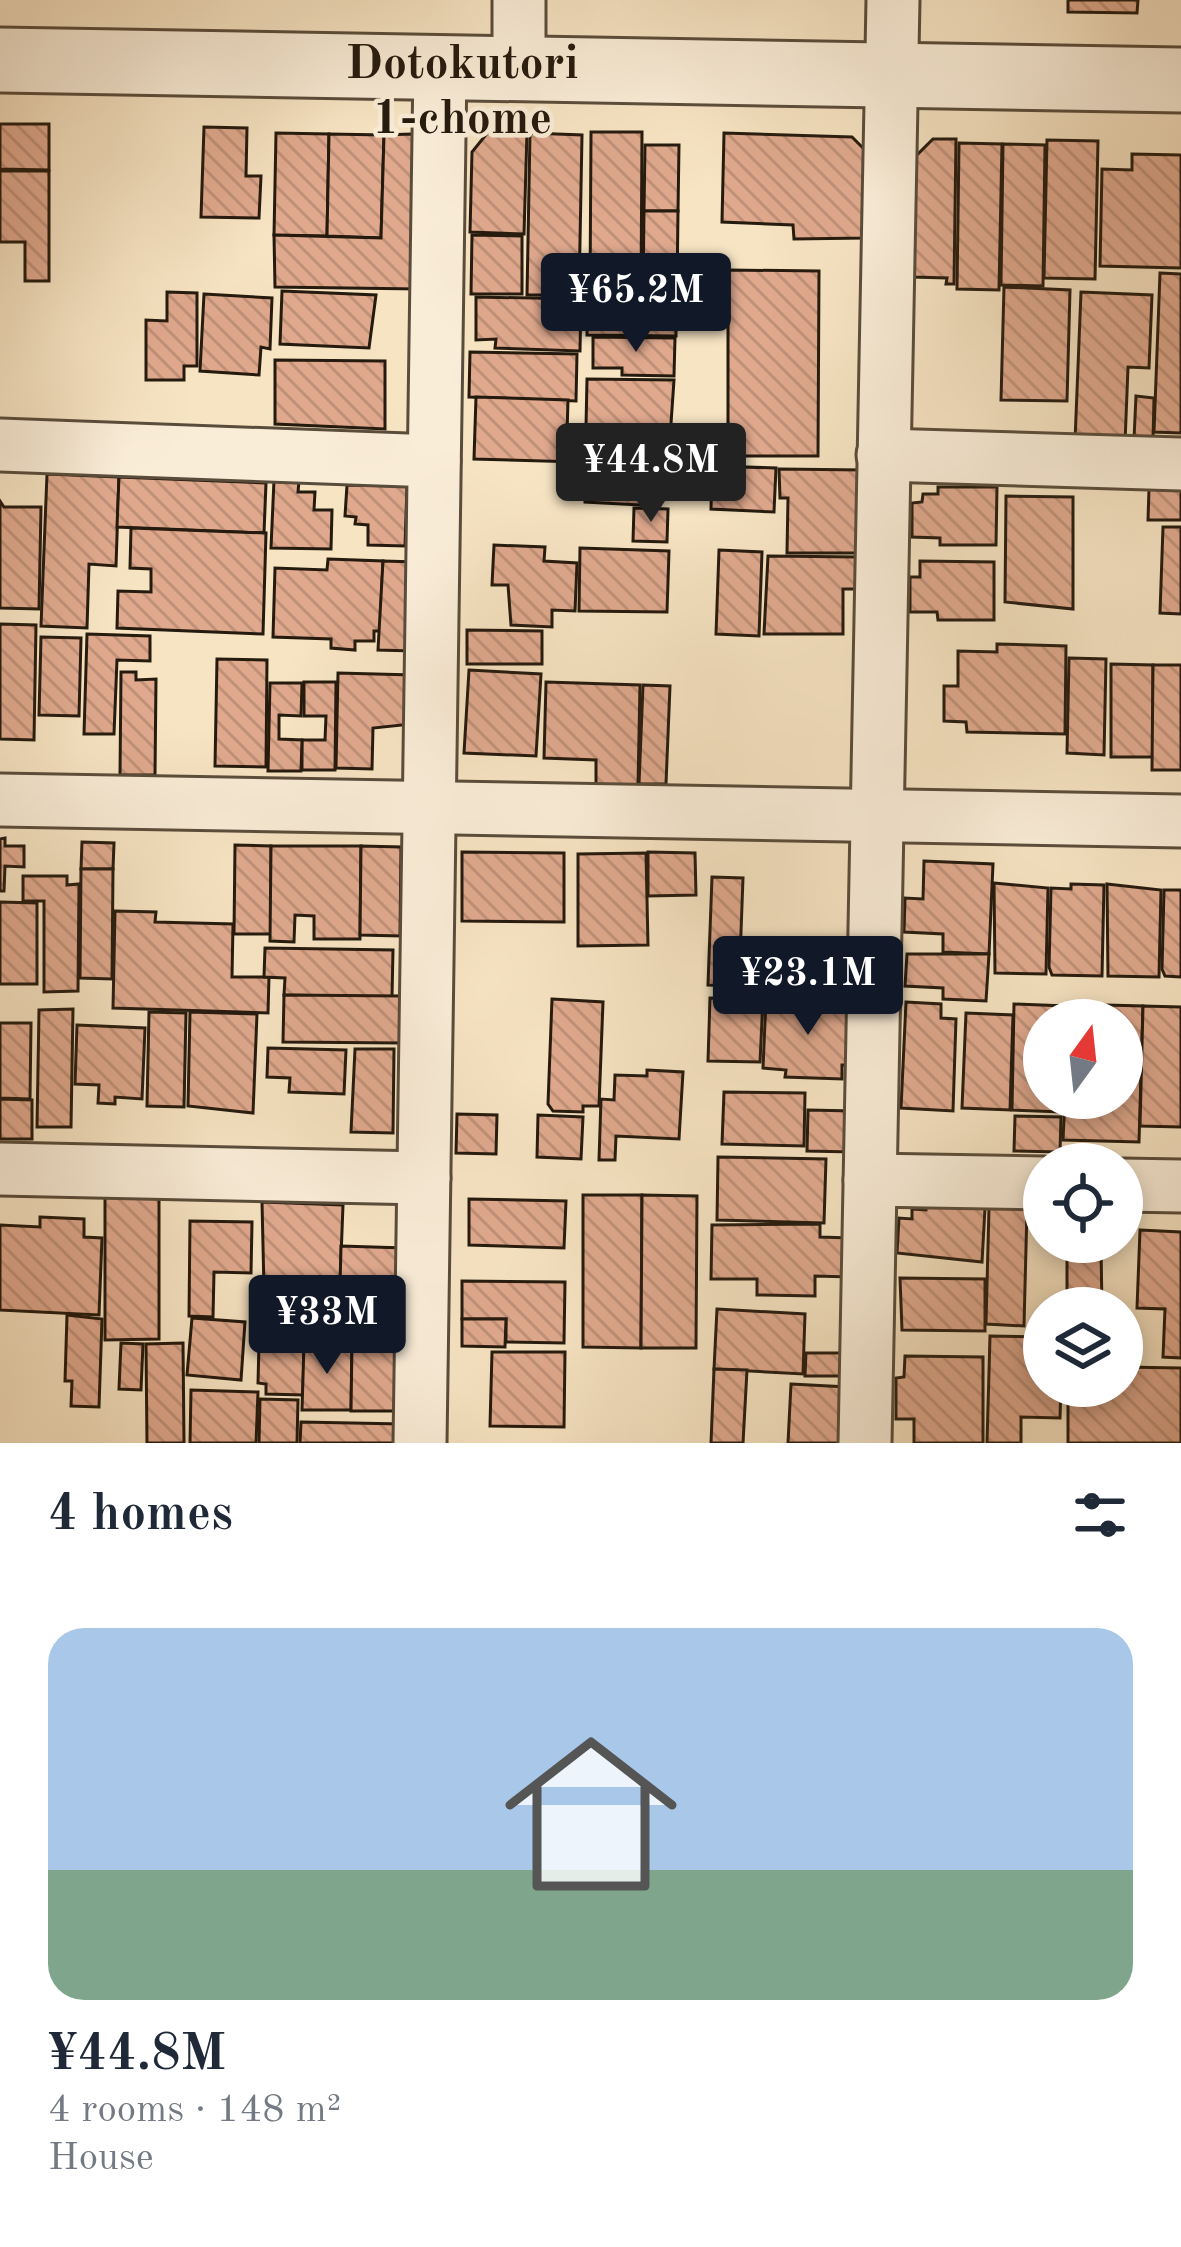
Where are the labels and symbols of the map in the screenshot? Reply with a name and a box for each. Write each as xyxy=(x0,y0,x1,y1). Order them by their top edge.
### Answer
district label: Dotokutori 1-chome xyxy=(345,41,579,144)
pin: ¥65.2M xyxy=(538,253,734,355)
pin: ¥44.8M xyxy=(553,423,749,525)
pin: ¥23.1M xyxy=(710,936,906,1038)
north arrow xyxy=(1023,999,1143,1119)
pin: ¥33M xyxy=(256,1275,398,1377)

